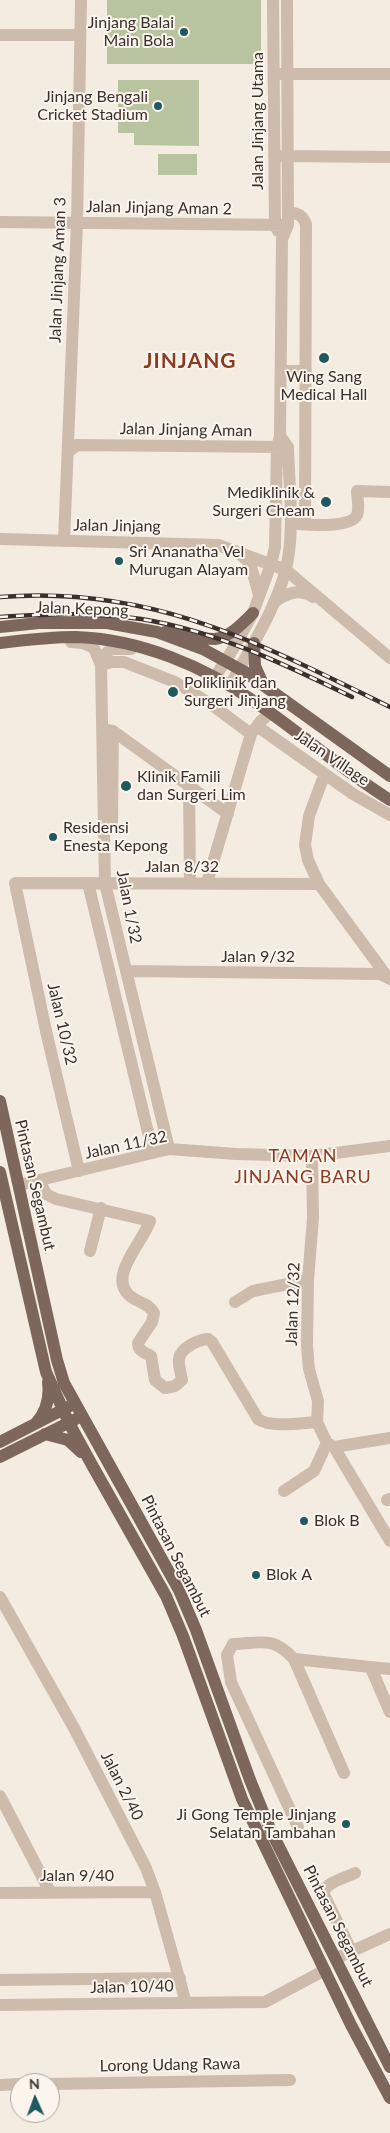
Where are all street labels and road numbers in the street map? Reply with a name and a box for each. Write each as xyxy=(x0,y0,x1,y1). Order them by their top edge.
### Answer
street label: Jalan Jinjang Utama xyxy=(248,52,268,190)
street label: Jalan Jinjang Aman 3 xyxy=(46,197,70,343)
street label: Jalan Jinjang Aman 2 xyxy=(86,197,232,219)
street label: Jalan Jinjang Aman xyxy=(120,419,252,441)
street label: Jalan Jinjang xyxy=(73,516,161,536)
street label: Jalan Kepong xyxy=(35,598,129,620)
street label: Jalan Village xyxy=(291,726,373,790)
street label: Jalan 8/32 xyxy=(145,857,219,877)
street label: Jalan 1/32 xyxy=(112,869,146,945)
street label: Jalan 9/32 xyxy=(221,947,295,967)
street label: Jalan 10/32 xyxy=(43,981,81,1067)
street label: Pintasan Segambut xyxy=(11,1118,59,1252)
street label: Jalan 11/32 xyxy=(83,1127,169,1163)
street label: Jalan 12/32 xyxy=(282,1262,304,1346)
street label: Pintasan Segambut xyxy=(137,1492,215,1620)
street label: Jalan 2/40 xyxy=(97,1749,147,1823)
street label: Pintasan Segambut xyxy=(299,1862,377,1990)
street label: Jalan 9/40 xyxy=(40,1866,114,1886)
street label: Jalan 10/40 xyxy=(90,1977,174,1997)
street label: Lorong Udang Rawa xyxy=(100,2054,240,2076)

